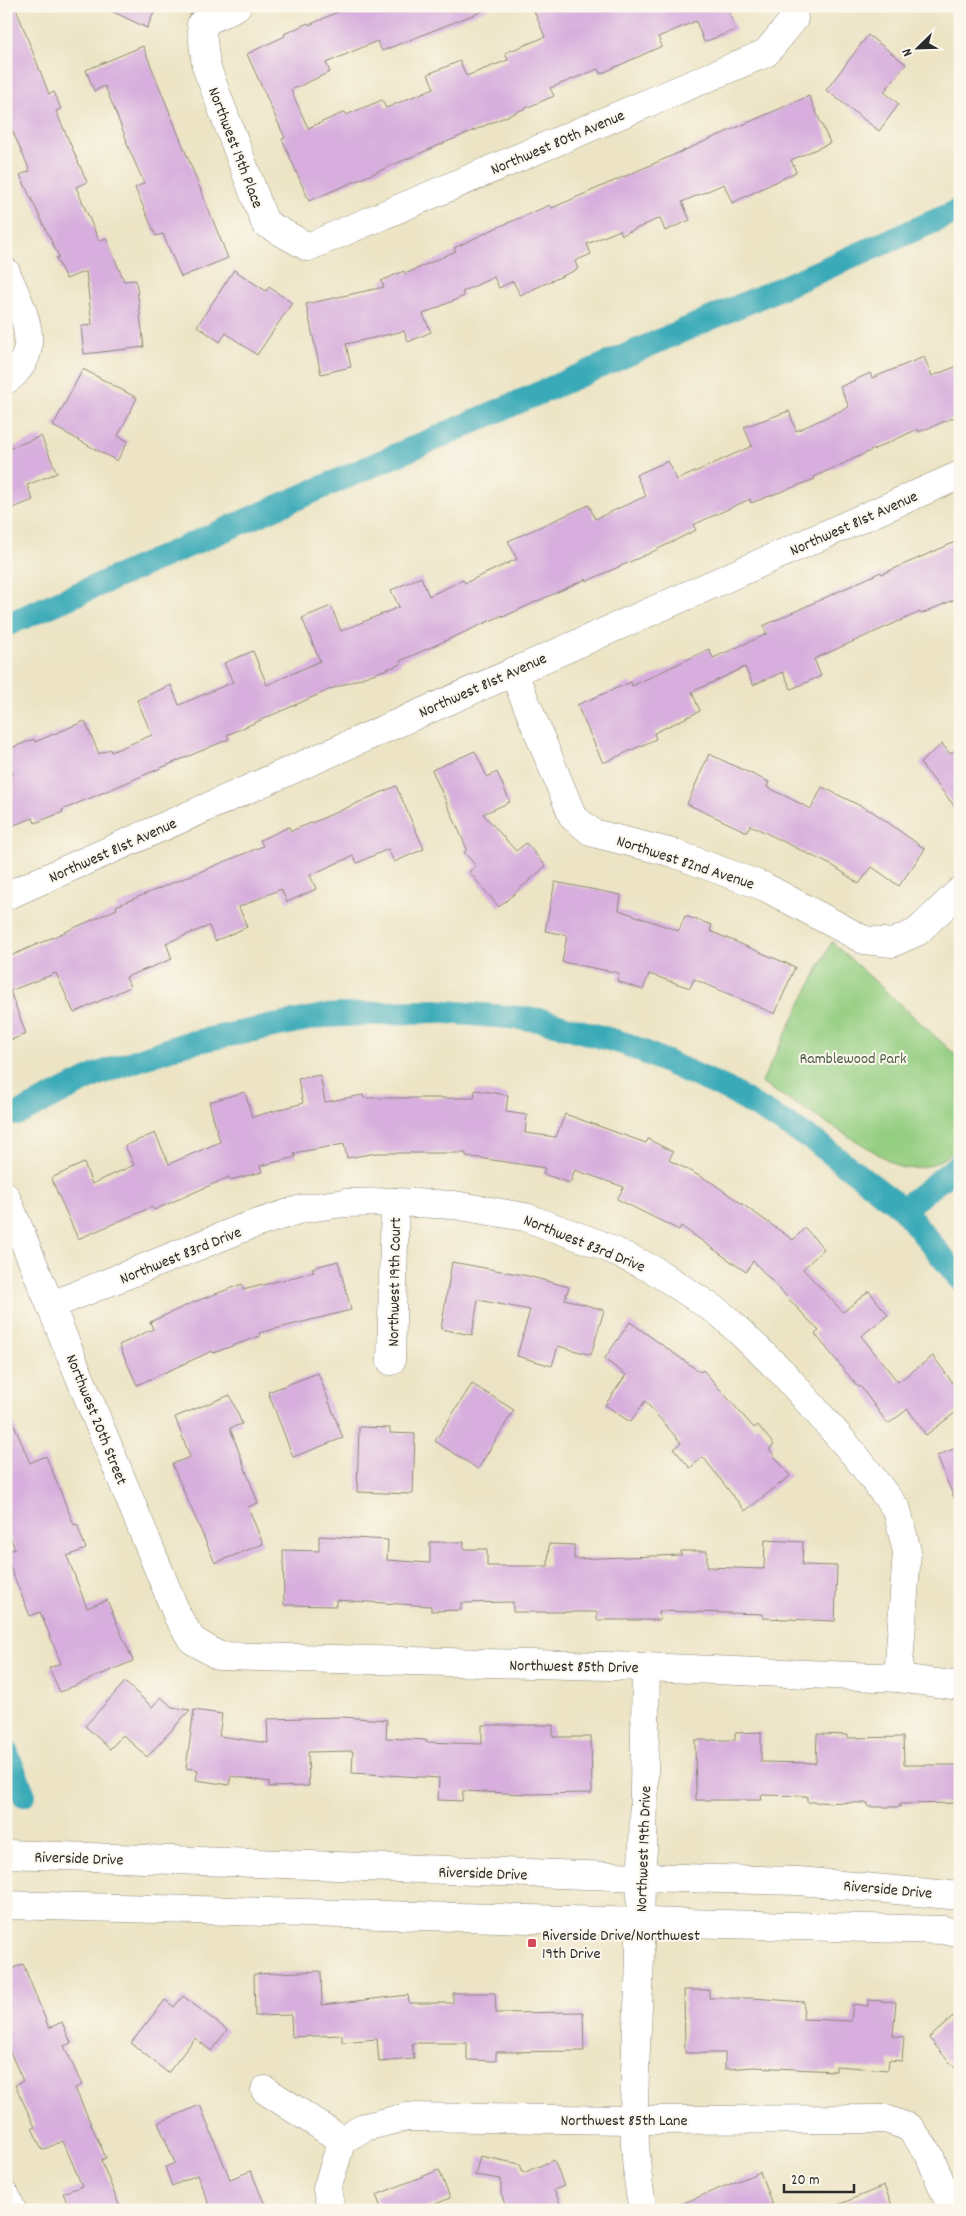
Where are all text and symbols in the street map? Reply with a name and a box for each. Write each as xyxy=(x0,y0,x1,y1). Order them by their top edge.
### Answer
north arrow xyxy=(894,22,944,72)
text: N xyxy=(897,45,918,59)
street label: Northwest 19th Place xyxy=(201,84,268,212)
street label: Northwest 80th Avenue xyxy=(487,105,629,182)
street label: Northwest 81st Avenue xyxy=(786,486,922,563)
street label: Northwest 81st Avenue xyxy=(415,648,551,725)
street label: Northwest 81st Avenue xyxy=(45,813,181,890)
street label: Northwest 82nd Avenue xyxy=(613,830,757,897)
park label: Ramblewood Park xyxy=(799,1048,907,1071)
street label: Northwest 83rd Drive xyxy=(520,1209,648,1279)
street label: Northwest 19th Court xyxy=(383,1217,408,1347)
street label: Northwest 83rd Drive xyxy=(117,1221,245,1291)
street label: Northwest 20th Street xyxy=(59,1351,132,1489)
street label: Northwest 85th Drive xyxy=(509,1655,639,1680)
street label: Northwest 19th Drive xyxy=(631,1786,658,1913)
street label: Riverside Drive xyxy=(34,1846,124,1873)
street label: Riverside Drive xyxy=(438,1861,528,1888)
street label: Riverside Drive xyxy=(842,1875,933,1906)
place label: Riverside Drive/Northwest 19th Drive xyxy=(542,1925,700,1966)
marker: Riverside Drive/Northwest 19th Drive xyxy=(526,1937,538,1949)
street label: Northwest 85th Lane xyxy=(560,2110,688,2133)
scale bar xyxy=(784,2161,854,2193)
text: 20 m xyxy=(791,2170,819,2192)

